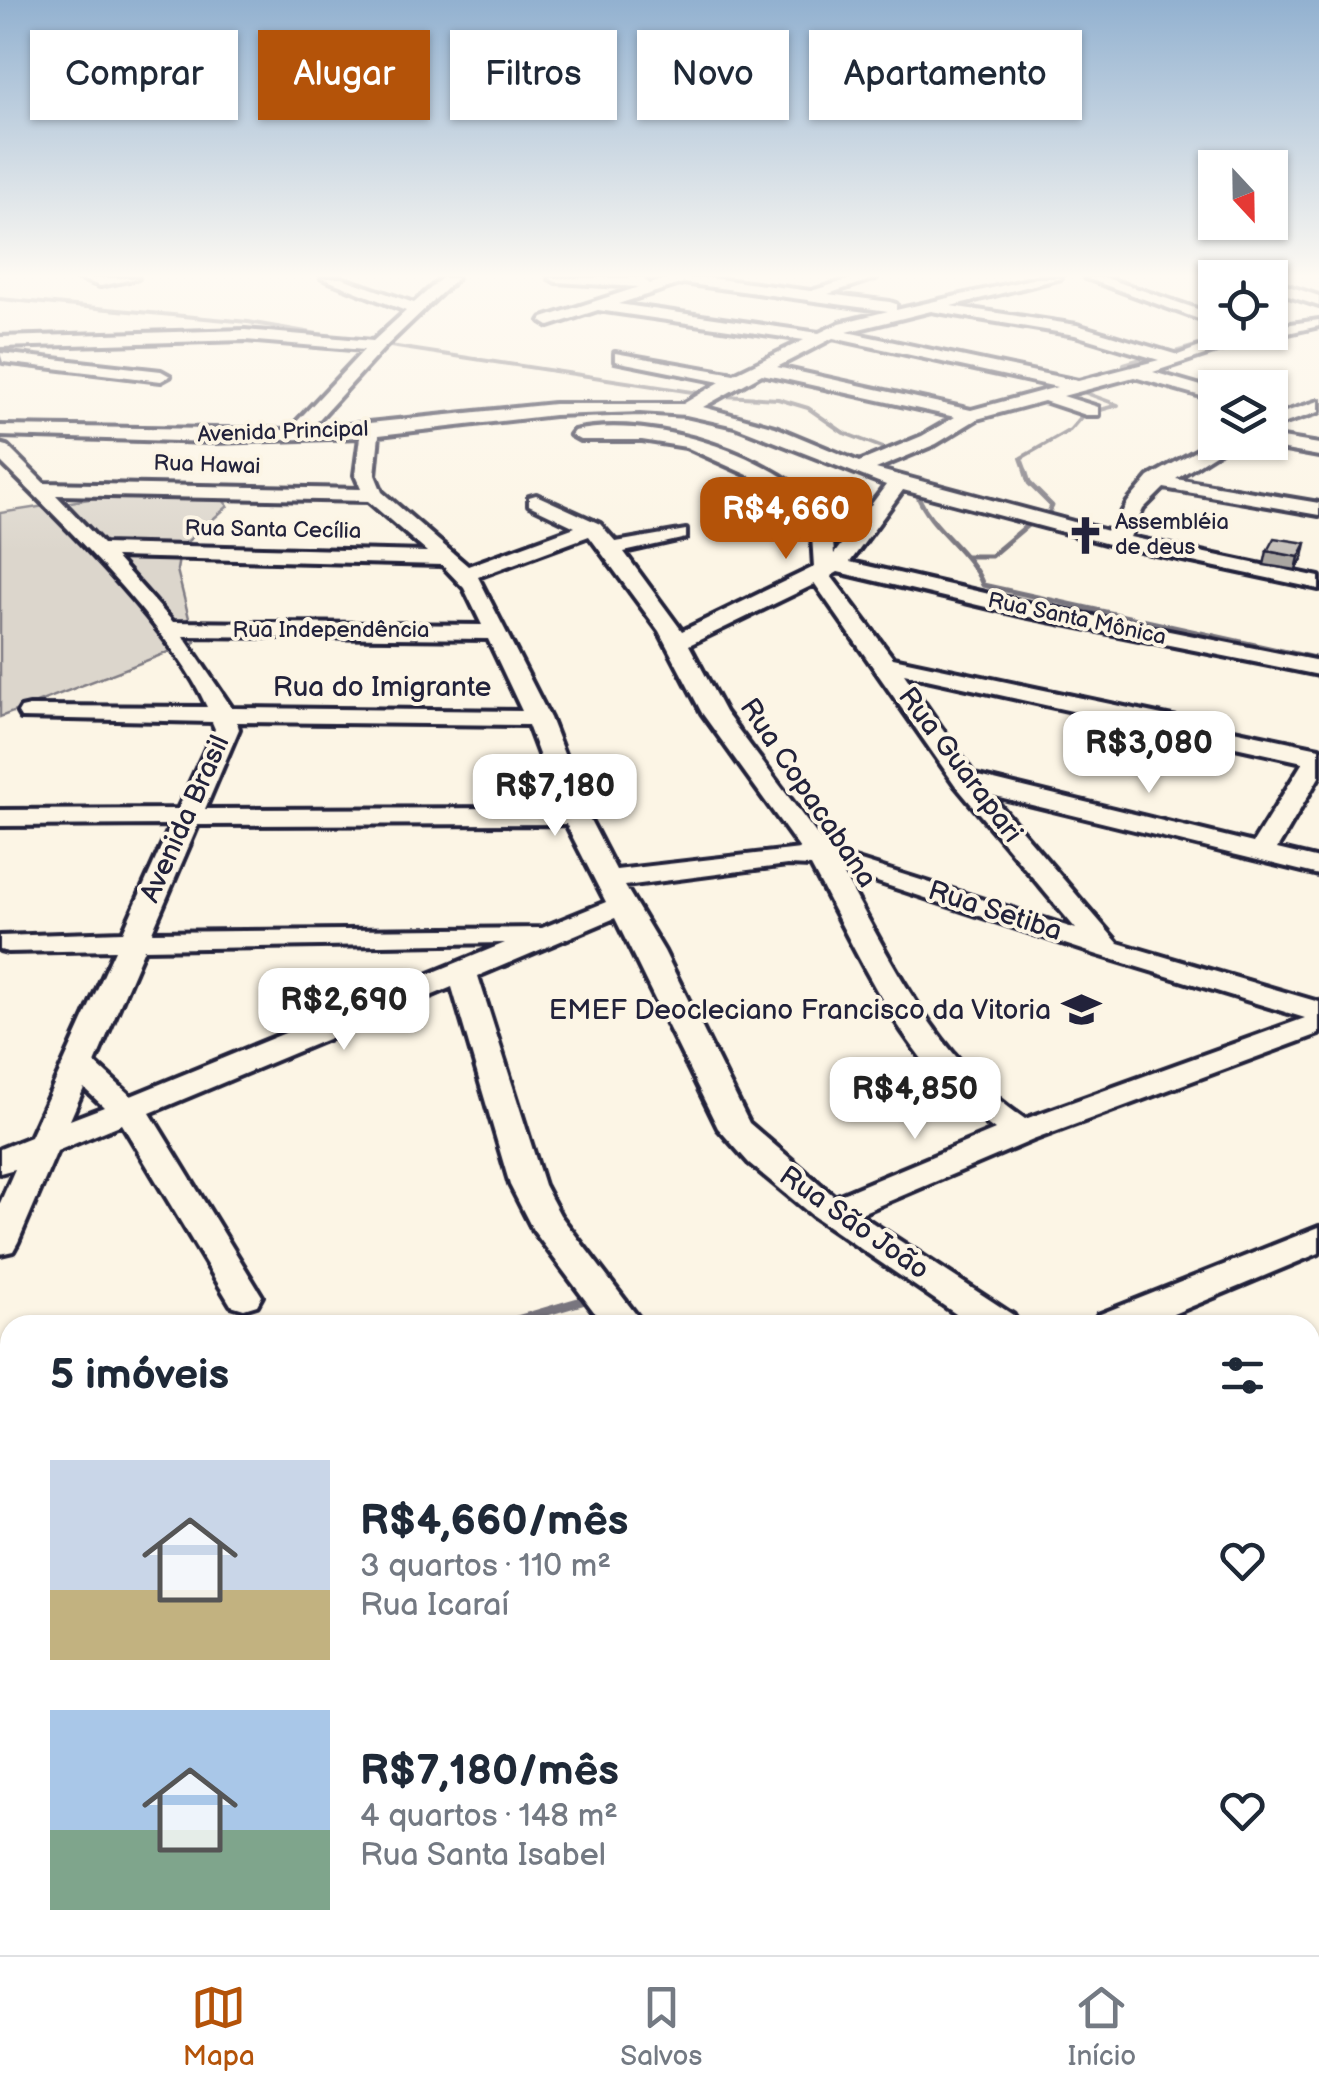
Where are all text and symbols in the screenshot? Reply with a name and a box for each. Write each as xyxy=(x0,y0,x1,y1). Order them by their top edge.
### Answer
chip: Comprar xyxy=(30,30,238,120)
chip: Alugar xyxy=(258,30,430,120)
chip: Filtros xyxy=(450,30,617,120)
chip: Novo xyxy=(637,30,789,120)
chip: Apartamento xyxy=(809,30,1082,120)
north arrow xyxy=(1198,150,1288,240)
map controls xyxy=(1198,150,1288,460)
button: locate xyxy=(1198,260,1288,350)
button: layers xyxy=(1198,370,1288,460)
street label: Avenida Principal xyxy=(197,416,369,448)
street label: Rua Hawai xyxy=(153,450,261,480)
pin: R$4,660 xyxy=(694,477,878,562)
text: R$4,660 xyxy=(722,490,850,529)
place label: Assembléia de deus xyxy=(1115,509,1229,561)
church icon: Assembléia de deus xyxy=(1064,514,1106,556)
street label: Rua Santa Cecília xyxy=(184,515,362,545)
street label: Rua Santa Mônica xyxy=(985,587,1169,651)
street label: Rua Independência xyxy=(233,617,429,644)
street label: Rua do Imigrante xyxy=(273,671,491,704)
street label: Rua Guarapari xyxy=(891,681,1029,849)
street label: Rua Copacabana xyxy=(733,692,883,894)
pin: R$3,080 xyxy=(1057,711,1241,796)
text: R$3,080 xyxy=(1085,724,1213,763)
street label: Avenida Brasil xyxy=(133,730,237,908)
pin: R$7,180 xyxy=(463,754,647,839)
text: R$7,180 xyxy=(495,767,615,806)
street label: Rua Setiba xyxy=(924,874,1066,948)
pin: R$2,690 xyxy=(252,968,436,1053)
text: R$2,690 xyxy=(280,981,408,1020)
school or university icon: EMEF Deocleciano Francisco da Vitoria xyxy=(1060,989,1102,1031)
place label: EMEF Deocleciano Francisco da Vitoria xyxy=(549,994,1051,1027)
pin: R$4,850 xyxy=(823,1057,1007,1142)
text: R$4,850 xyxy=(852,1070,978,1109)
street label: Rua São João xyxy=(773,1159,935,1287)
icon: filters xyxy=(1215,1348,1270,1403)
text: 5 imóveis xyxy=(50,1350,229,1401)
text: R$4,660/mês xyxy=(360,1496,628,1547)
icon: home xyxy=(130,1500,250,1620)
icon: heart xyxy=(1215,1533,1270,1588)
text: 3 quartos · 110 m² xyxy=(360,1547,611,1586)
text: Rua Icaraí xyxy=(360,1586,509,1625)
text: R$7,180/mês xyxy=(360,1746,619,1797)
icon: home xyxy=(130,1750,250,1870)
icon: heart xyxy=(1215,1783,1270,1838)
text: 4 quartos · 148 m² xyxy=(360,1797,618,1836)
text: Rua Santa Isabel xyxy=(360,1836,606,1875)
tab: Mapa xyxy=(183,1980,255,2073)
tab: Salvos xyxy=(620,1980,702,2073)
tab: Início xyxy=(1068,1980,1136,2073)

